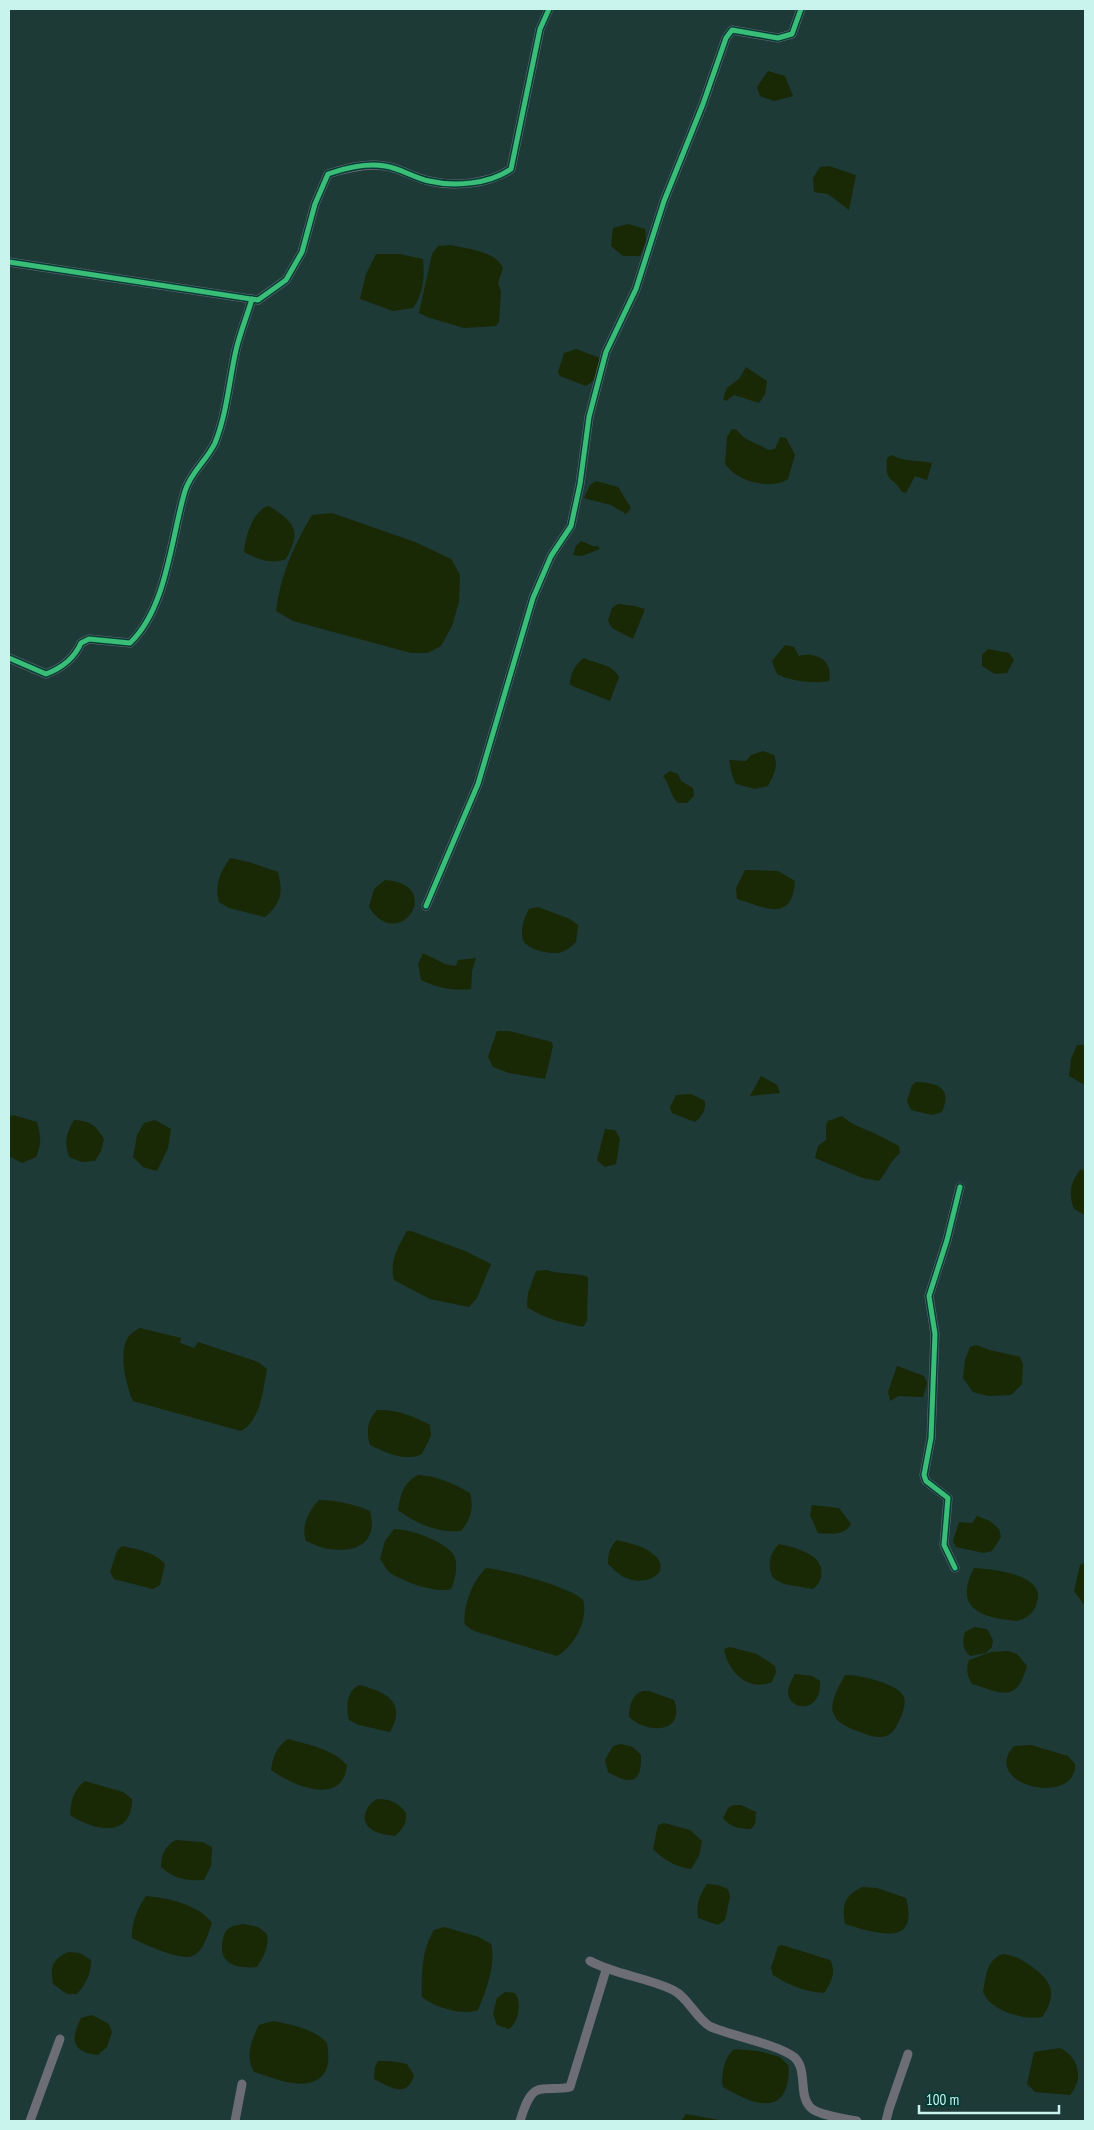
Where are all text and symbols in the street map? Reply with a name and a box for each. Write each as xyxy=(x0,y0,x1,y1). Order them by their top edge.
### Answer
scale bar xyxy=(919,2082,1059,2114)
text: 100 m xyxy=(926,2090,959,2109)

